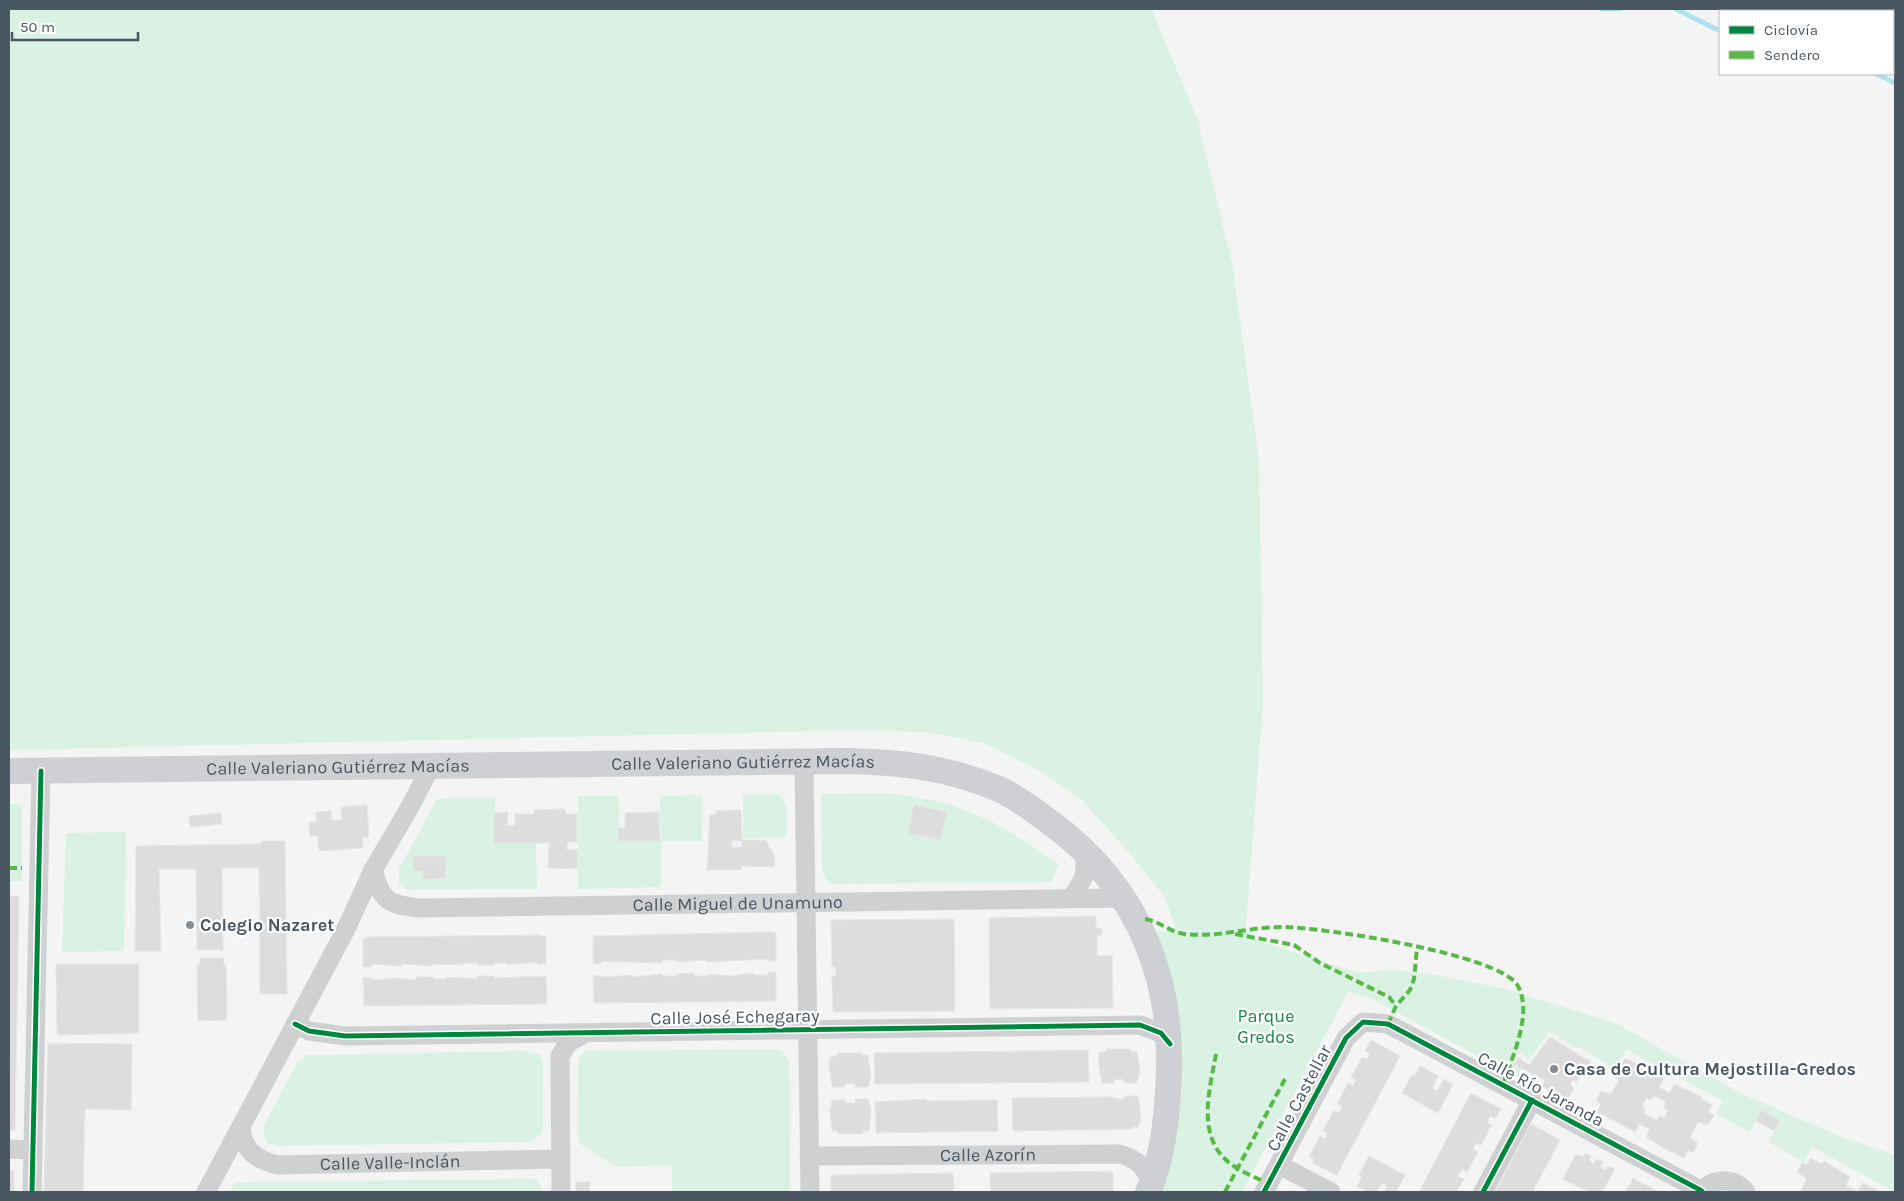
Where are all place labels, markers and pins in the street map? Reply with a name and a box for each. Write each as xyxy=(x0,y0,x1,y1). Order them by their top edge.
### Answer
place label: Colegio Nazaret xyxy=(200,914,334,936)
marker: Colegio Nazaret xyxy=(184,919,196,931)
place label: Casa de Cultura Mejostilla-Gredos xyxy=(1564,1058,1856,1080)
marker: Casa de Cultura Mejostilla-Gredos xyxy=(1548,1063,1560,1075)

